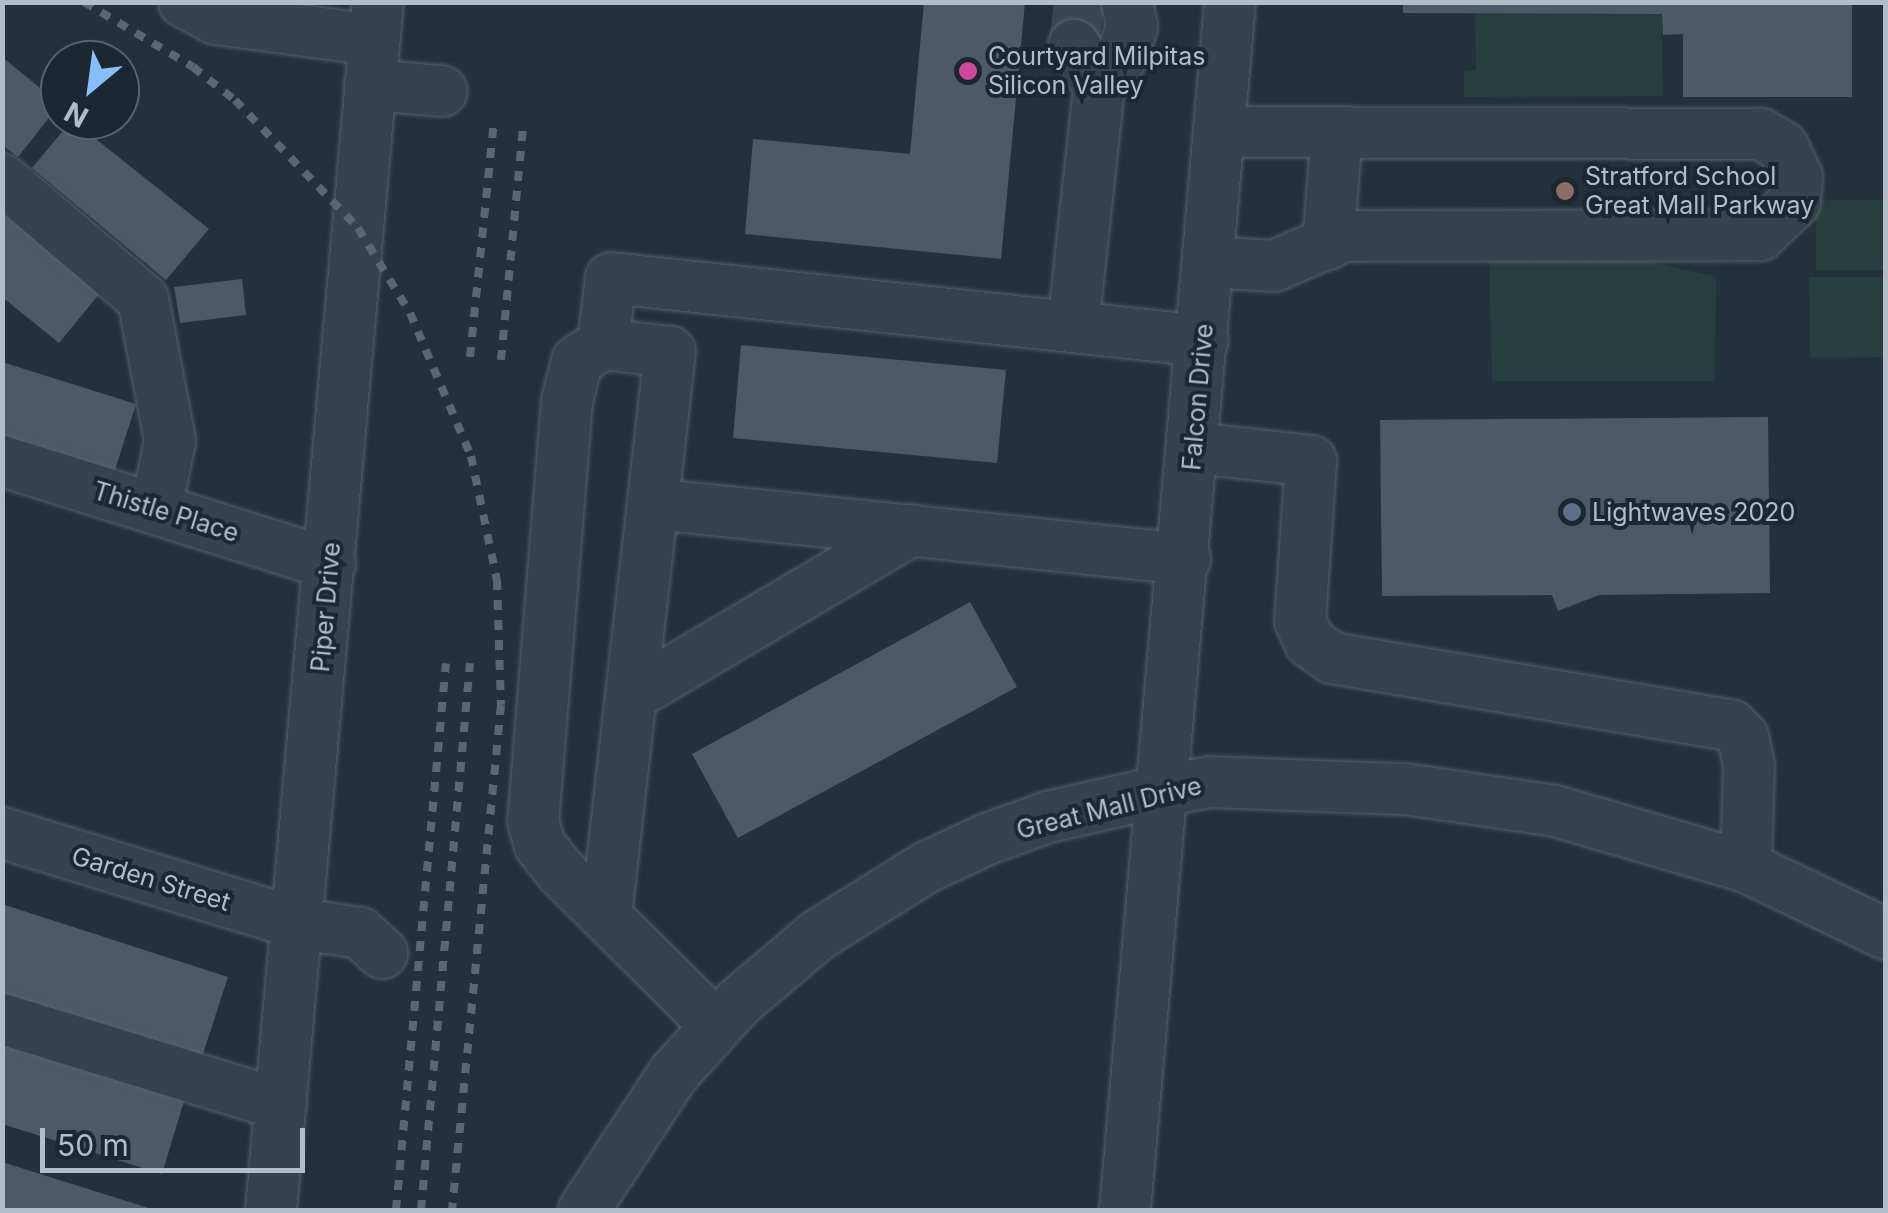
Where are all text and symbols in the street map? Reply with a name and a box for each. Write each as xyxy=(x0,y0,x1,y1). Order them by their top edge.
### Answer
north arrow xyxy=(40,40,140,140)
place label: Courtyard Milpitas Silicon Valley xyxy=(988,42,1205,101)
marker: Courtyard Milpitas Silicon Valley xyxy=(957,60,979,82)
text: N xyxy=(59,94,94,135)
place label: Stratford School Great Mall Parkway xyxy=(1585,162,1814,221)
marker: Stratford School Great Mall Parkway xyxy=(1554,180,1576,202)
street label: Falcon Drive xyxy=(1177,322,1219,472)
street label: Thistle Place xyxy=(89,476,243,548)
place label: Lightwaves 2020 xyxy=(1592,497,1795,527)
marker: Lightwaves 2020 xyxy=(1561,501,1583,523)
street label: Piper Drive xyxy=(305,541,347,673)
street label: Great Mall Drive xyxy=(1013,771,1205,845)
street label: Garden Street xyxy=(68,841,234,917)
scale bar xyxy=(45,1108,310,1170)
text: 50 m xyxy=(57,1127,129,1163)

